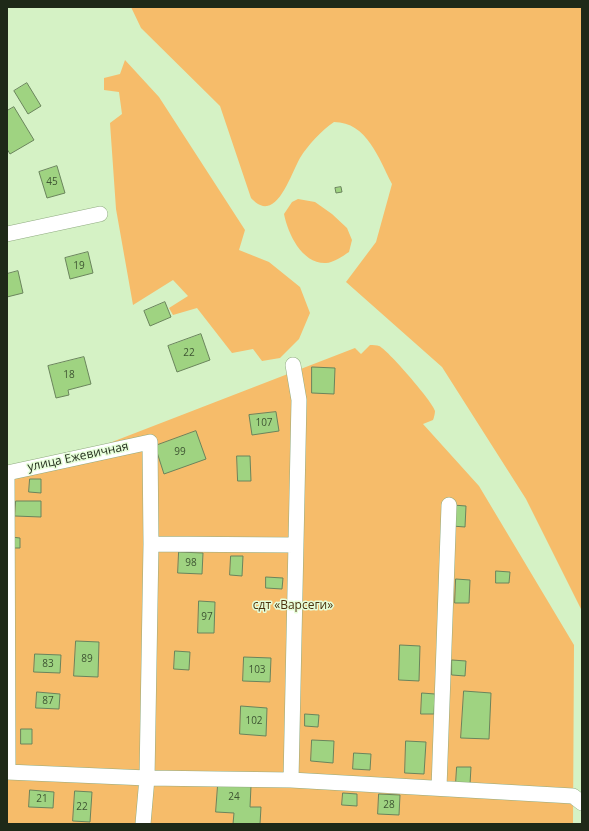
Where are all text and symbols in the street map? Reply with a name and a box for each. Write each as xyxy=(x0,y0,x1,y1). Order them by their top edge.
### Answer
house number: 45 xyxy=(46,176,58,188)
house number: 19 xyxy=(73,260,85,272)
house number: 22 xyxy=(183,347,195,359)
house number: 18 xyxy=(63,369,75,381)
house number: 107 xyxy=(255,417,273,429)
street label: улица Ежевичная xyxy=(26,439,130,475)
house number: 99 xyxy=(174,446,186,458)
house number: 98 xyxy=(185,557,197,569)
park label: сдт «Варсеги» xyxy=(253,599,333,613)
house number: 97 xyxy=(201,611,213,623)
house number: 89 xyxy=(81,653,93,665)
house number: 83 xyxy=(42,658,54,670)
house number: 103 xyxy=(248,664,266,676)
house number: 87 xyxy=(42,695,54,707)
house number: 102 xyxy=(245,715,263,727)
house number: 24 xyxy=(228,791,240,803)
house number: 21 xyxy=(36,793,48,805)
house number: 28 xyxy=(383,799,395,811)
house number: 22 xyxy=(76,801,88,813)

